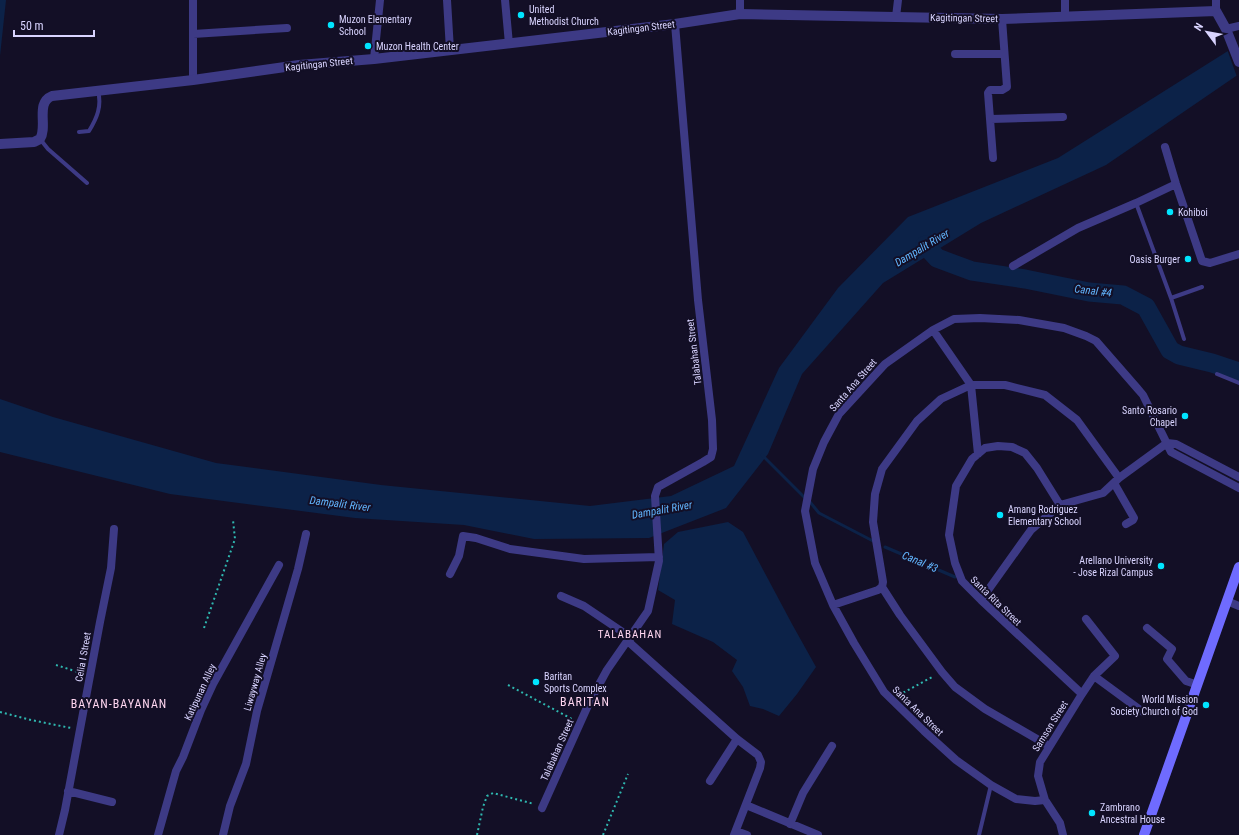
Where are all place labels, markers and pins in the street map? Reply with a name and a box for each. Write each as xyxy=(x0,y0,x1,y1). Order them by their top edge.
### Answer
place label: United Methodist Church xyxy=(529,4,599,27)
marker: United Methodist Church xyxy=(516,10,526,20)
place label: Muzon Elementary School xyxy=(339,14,412,37)
marker: Muzon Elementary School xyxy=(326,20,336,30)
marker: Muzon Health Center xyxy=(363,41,373,51)
place label: Muzon Health Center xyxy=(376,41,459,52)
marker: Kohiboi xyxy=(1165,207,1175,217)
place label: Kohiboi xyxy=(1178,207,1208,218)
place label: Oasis Burger xyxy=(1130,254,1180,265)
marker: Oasis Burger xyxy=(1183,254,1193,264)
place label: Santo Rosario Chapel xyxy=(1122,405,1177,428)
marker: Santo Rosario Chapel xyxy=(1180,411,1190,421)
place label: Amang Rodriguez Elementary School xyxy=(1008,504,1081,527)
marker: Amang Rodriguez Elementary School xyxy=(995,510,1005,520)
place label: Arellano University - Jose Rizal Campus xyxy=(1073,555,1153,578)
marker: Arellano University - Jose Rizal Campus xyxy=(1156,561,1166,571)
place label: Baritan Sports Complex xyxy=(544,671,607,694)
marker: Baritan Sports Complex xyxy=(531,677,541,687)
place label: World Mission Society Church of God xyxy=(1110,694,1198,717)
marker: World Mission Society Church of God xyxy=(1201,700,1211,710)
place label: Zambrano Ancestral House xyxy=(1100,802,1165,825)
marker: Zambrano Ancestral House xyxy=(1087,808,1097,818)

